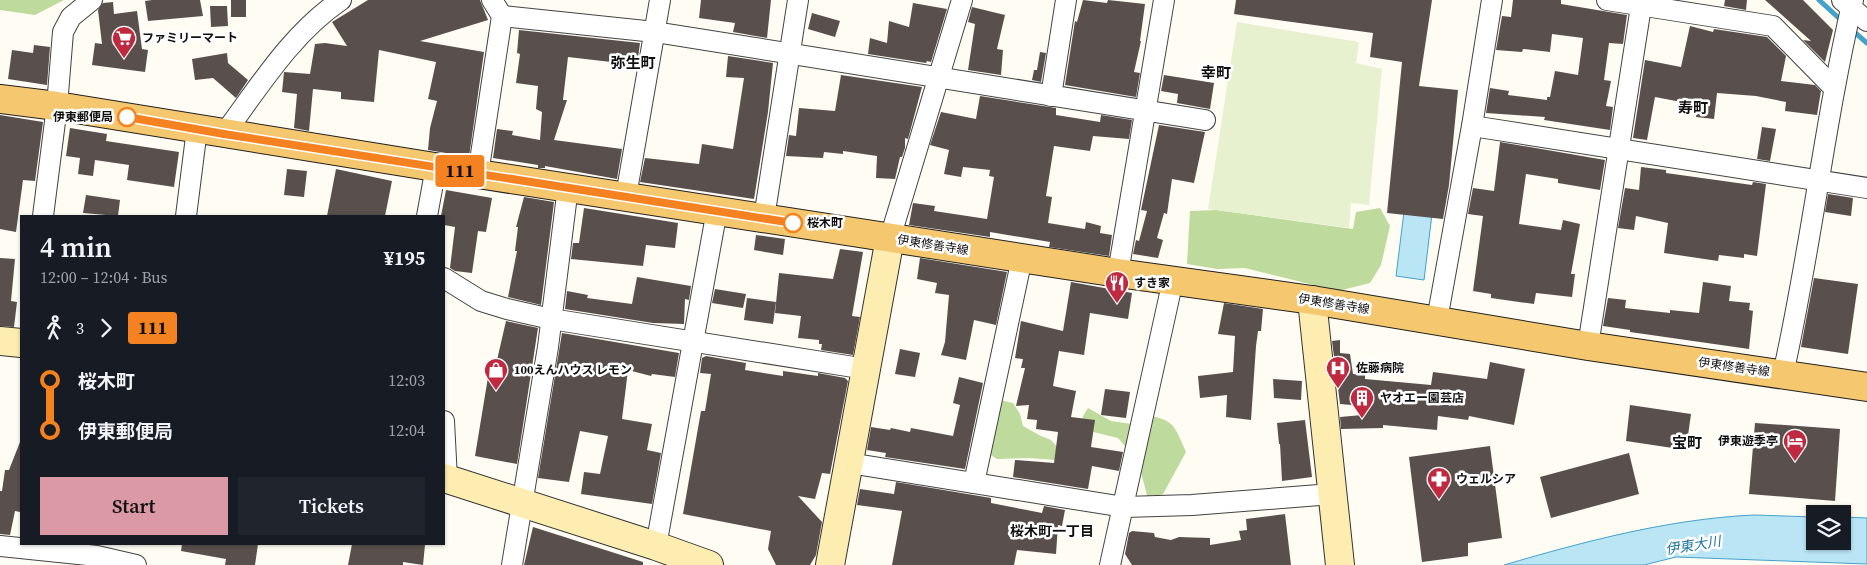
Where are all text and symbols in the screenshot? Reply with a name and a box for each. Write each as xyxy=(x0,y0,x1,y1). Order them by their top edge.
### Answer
supermarket icon: ファミリーマート xyxy=(111,25,137,59)
place label: ファミリーマート xyxy=(142,30,238,46)
district label: 弥生町 xyxy=(610,52,656,73)
district label: 幸町 xyxy=(1201,62,1231,83)
district label: 寿町 xyxy=(1678,97,1708,118)
marker: 伊東郵便局 xyxy=(117,107,137,127)
place label: 伊東郵便局 xyxy=(53,109,113,125)
line badge: 111 xyxy=(431,155,489,187)
text: 111 xyxy=(445,158,475,183)
marker: 桜木町 xyxy=(783,213,803,233)
place label: 桜木町 xyxy=(807,215,843,231)
text: 4 min xyxy=(40,228,112,266)
street label: 伊東修善寺線 xyxy=(896,231,970,259)
text: ¥195 xyxy=(384,245,425,271)
text: 12:00 – 12:04 · Bus xyxy=(40,266,168,288)
restaurant icon: すき家 xyxy=(1104,270,1130,304)
place label: すき家 xyxy=(1134,275,1170,291)
street label: 伊東修善寺線 xyxy=(1297,290,1371,318)
icon: walk xyxy=(40,314,68,342)
icon: forward xyxy=(92,314,120,342)
text: 111 xyxy=(138,315,167,340)
text: 3 xyxy=(76,317,84,339)
street label: 伊東修善寺線 xyxy=(1697,354,1771,380)
hospital icon: 佐藤病院 xyxy=(1325,355,1351,389)
shop icon: 100えんハウス レモン xyxy=(483,357,509,391)
place label: 佐藤病院 xyxy=(1356,360,1404,376)
place label: 100えんハウス レモン xyxy=(514,362,632,378)
text: 桜木町 xyxy=(78,368,135,394)
text: 12:03 xyxy=(388,369,425,391)
building icon: ヤオエー園芸店 xyxy=(1349,385,1375,419)
place label: ヤオエー園芸店 xyxy=(1380,390,1464,406)
text: 伊東郵便局 xyxy=(78,418,173,444)
text: 12:04 xyxy=(388,419,425,441)
hotel icon: 伊東遊季亭 xyxy=(1782,428,1808,462)
district label: 宝町 xyxy=(1672,432,1702,453)
place label: 伊東遊季亭 xyxy=(1718,433,1778,449)
pharmacy icon: ウェルシア xyxy=(1426,466,1452,500)
place label: ウェルシア xyxy=(1456,471,1516,487)
button: Start xyxy=(40,477,228,535)
button: Tickets xyxy=(238,477,425,535)
map controls xyxy=(1806,505,1851,550)
button: layers xyxy=(1806,505,1851,550)
district label: 桜木町一丁目 xyxy=(1010,521,1094,541)
water label: 伊東大川 xyxy=(1664,530,1724,559)

